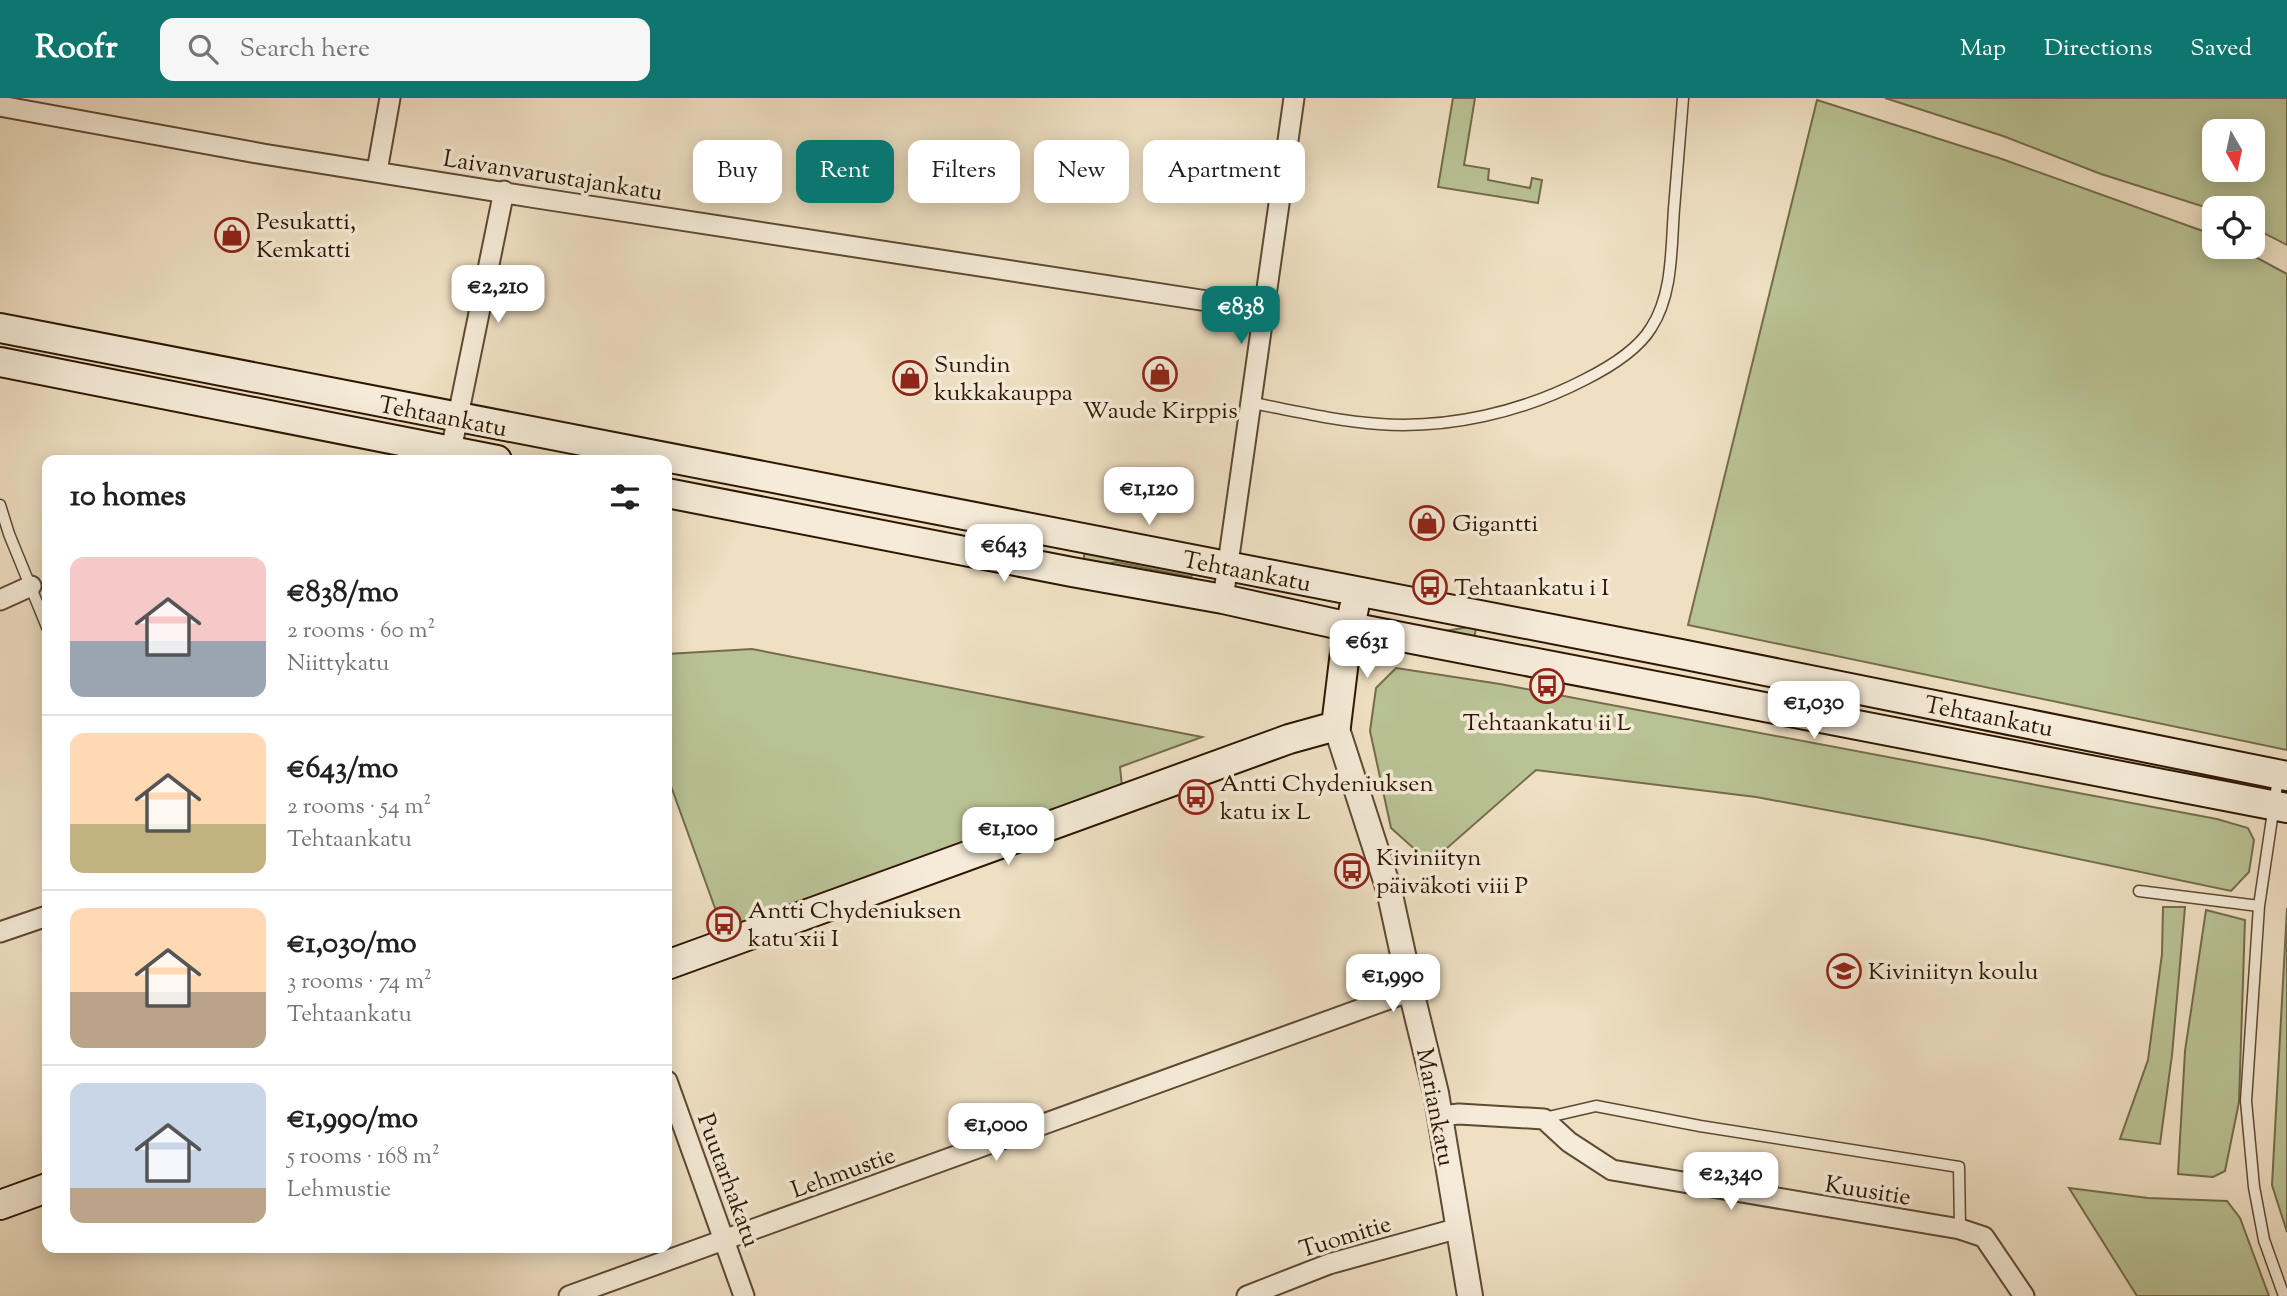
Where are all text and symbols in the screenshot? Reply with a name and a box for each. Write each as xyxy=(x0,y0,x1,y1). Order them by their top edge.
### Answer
search box xyxy=(160,18,650,81)
text: Roofr xyxy=(35,25,118,73)
icon: search xyxy=(184,30,222,68)
text: Search here xyxy=(240,31,370,68)
text: Map xyxy=(1960,32,2006,66)
text: Directions xyxy=(2044,32,2152,66)
text: Saved xyxy=(2190,32,2252,66)
north arrow xyxy=(2202,119,2264,182)
map controls xyxy=(2202,119,2265,259)
chip: Buy xyxy=(693,140,782,203)
chip: Rent xyxy=(796,140,894,203)
chip: Filters xyxy=(908,140,1020,203)
chip: New xyxy=(1034,140,1129,203)
chip: Apartment xyxy=(1143,140,1305,203)
street label: Laivanvarustajankatu xyxy=(441,143,665,211)
button: locate xyxy=(2202,196,2265,259)
place label: Pesukatti, Kemkatti xyxy=(256,206,356,268)
shop icon: Pesukatti, Kemkatti xyxy=(213,216,251,254)
pin: €2,210 xyxy=(441,266,555,325)
text: €2,210 xyxy=(468,271,528,304)
pin: €838 xyxy=(1200,286,1282,346)
text: €838 xyxy=(1218,292,1264,325)
place label: Sundin kukkakauppa xyxy=(934,349,1073,411)
shop icon: Waude Kirppis xyxy=(1141,355,1179,393)
shop icon: Sundin kukkakauppa xyxy=(891,359,929,397)
street label: Tehtaankatu xyxy=(375,389,510,447)
place label: Waude Kirppis xyxy=(1082,395,1238,429)
pin: €1,120 xyxy=(1092,468,1206,527)
text: €1,120 xyxy=(1120,473,1178,506)
text: 10 homes xyxy=(70,476,186,519)
icon: filters xyxy=(606,478,644,516)
shop icon: Gigantti xyxy=(1408,504,1446,542)
place label: Gigantti xyxy=(1452,508,1538,542)
pin: €643 xyxy=(963,524,1045,584)
text: €643 xyxy=(981,530,1027,563)
street label: Tehtaankatu xyxy=(1179,544,1314,602)
bus stop icon: Tehtaankatu i I xyxy=(1411,568,1449,606)
text: €838/mo xyxy=(287,572,399,615)
place label: Tehtaankatu i I xyxy=(1454,572,1609,606)
icon: home xyxy=(126,585,210,669)
text: 2 rooms · 60 m² xyxy=(287,615,435,648)
pin: €631 xyxy=(1326,620,1408,680)
text: €631 xyxy=(1346,626,1388,659)
text: Niittykatu xyxy=(287,648,389,681)
bus stop icon: Tehtaankatu ii L xyxy=(1528,667,1566,705)
pin: €1,030 xyxy=(1757,682,1871,741)
text: €1,030 xyxy=(1784,687,1844,720)
street label: Tehtaankatu xyxy=(1921,689,2056,747)
place label: Tehtaankatu ii L xyxy=(1463,707,1631,741)
text: €643/mo xyxy=(287,748,398,791)
icon: home xyxy=(126,761,210,845)
place label: Antti Chydeniuksen katu ix L xyxy=(1220,768,1434,830)
bus stop icon: Antti Chydeniuksen katu ix L xyxy=(1177,778,1215,816)
text: 2 rooms · 54 m² xyxy=(287,791,431,824)
pin: €1,100 xyxy=(951,808,1065,867)
text: €1,100 xyxy=(978,813,1038,846)
text: Tehtaankatu xyxy=(287,824,412,857)
place label: Kiviniityn päiväkoti viii P xyxy=(1376,842,1528,904)
bus stop icon: Kiviniityn päiväkoti viii P xyxy=(1333,852,1371,890)
place label: Antti Chydeniuksen katu xii I xyxy=(748,895,962,957)
bus stop icon: Antti Chydeniuksen katu xii I xyxy=(705,905,743,943)
text: €1,030/mo xyxy=(287,923,417,966)
icon: home xyxy=(126,936,210,1020)
school or university icon: Kiviniityn koulu xyxy=(1825,952,1863,990)
pin: €1,990 xyxy=(1336,954,1450,1014)
place label: Kiviniityn koulu xyxy=(1868,956,2039,990)
text: €1,990 xyxy=(1362,960,1424,993)
text: 3 rooms · 74 m² xyxy=(287,966,432,999)
text: Tehtaankatu xyxy=(287,999,412,1032)
street label: Mariankatu xyxy=(1406,1045,1462,1170)
text: €1,990/mo xyxy=(287,1098,418,1141)
pin: €1,000 xyxy=(939,1104,1053,1163)
street label: Puutarhakatu xyxy=(687,1109,767,1252)
text: €1,000 xyxy=(964,1109,1028,1142)
icon: home xyxy=(126,1111,210,1195)
street label: Lehmustie xyxy=(787,1139,901,1208)
text: 5 rooms · 168 m² xyxy=(287,1141,440,1174)
pin: €2,340 xyxy=(1674,1152,1788,1212)
text: €2,340 xyxy=(1699,1158,1763,1191)
street label: Kuusitie xyxy=(1822,1168,1913,1216)
text: Lehmustie xyxy=(287,1174,391,1207)
street label: Tuomitie xyxy=(1296,1208,1396,1268)

